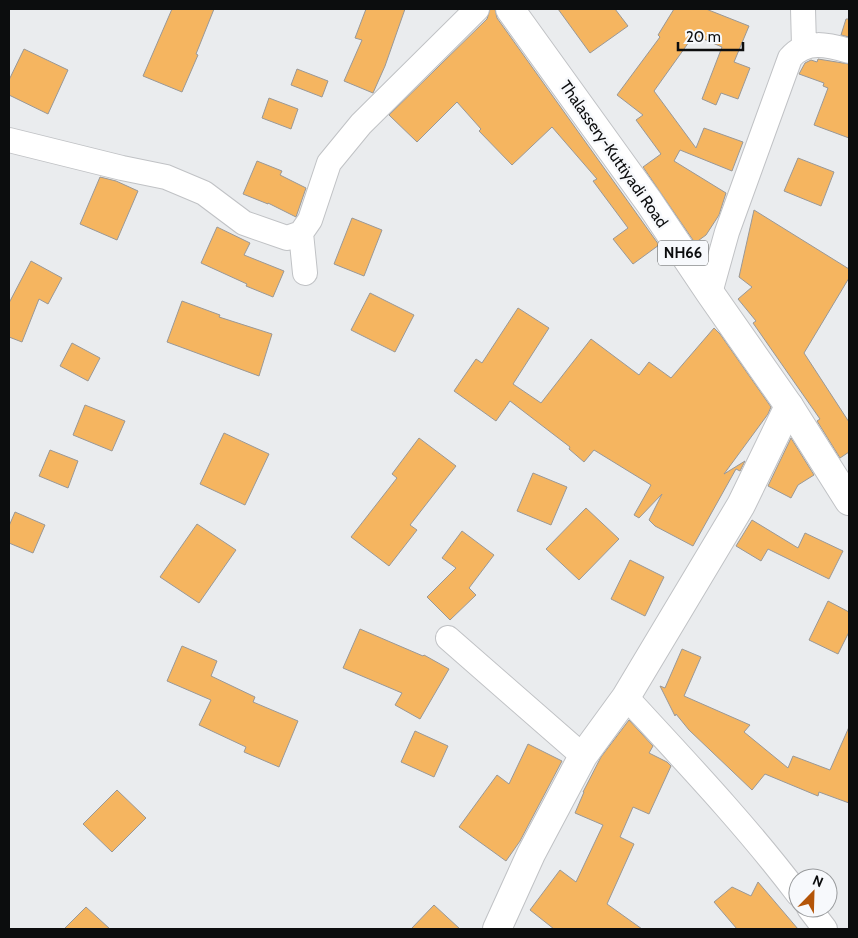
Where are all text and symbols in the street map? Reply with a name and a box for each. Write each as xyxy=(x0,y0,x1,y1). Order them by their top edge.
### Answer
scale bar xyxy=(678,20,743,52)
text: 20 m xyxy=(686,28,721,46)
street label: Thalassery-Kuttiyadi Road xyxy=(556,77,672,231)
road number: NH66 xyxy=(658,240,708,266)
north arrow xyxy=(788,868,838,918)
text: N xyxy=(810,871,826,891)

